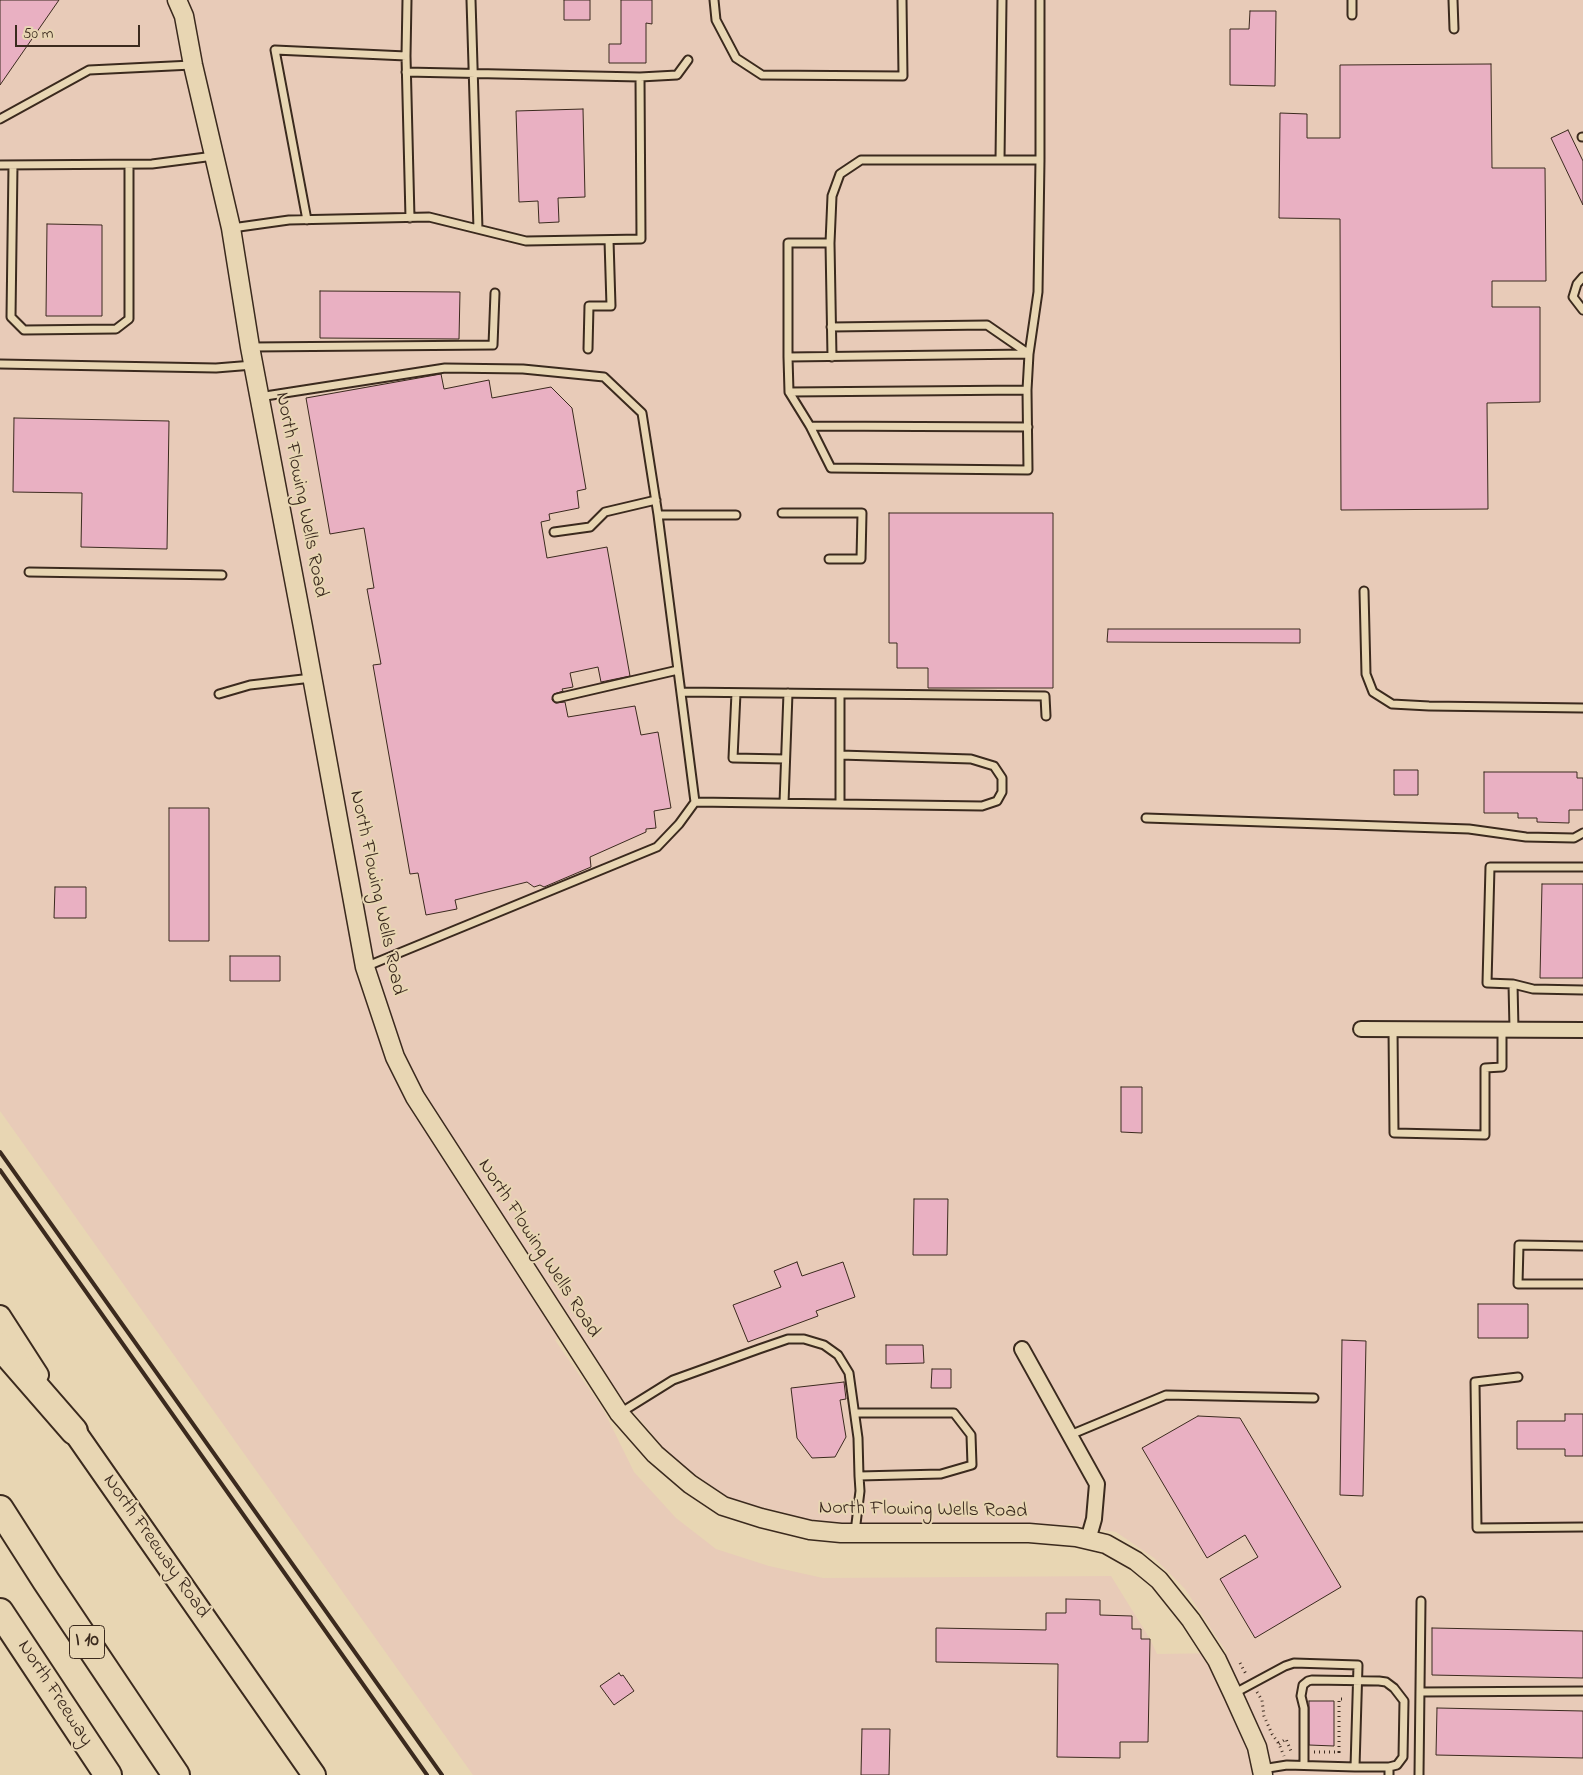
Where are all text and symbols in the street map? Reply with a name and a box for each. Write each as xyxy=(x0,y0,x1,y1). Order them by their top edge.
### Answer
scale bar xyxy=(18,15,142,47)
text: 50 m xyxy=(23,23,53,45)
street label: North Flowing Wells Road xyxy=(268,390,332,600)
street label: North Flowing Wells Road xyxy=(343,789,409,997)
street label: North Flowing Wells Road xyxy=(471,1155,605,1343)
street label: North Freeway Road xyxy=(96,1470,214,1624)
street label: North Flowing Wells Road xyxy=(819,1497,1027,1525)
road number: I 10 xyxy=(70,1625,104,1658)
street label: North Freeway xyxy=(11,1636,97,1752)

